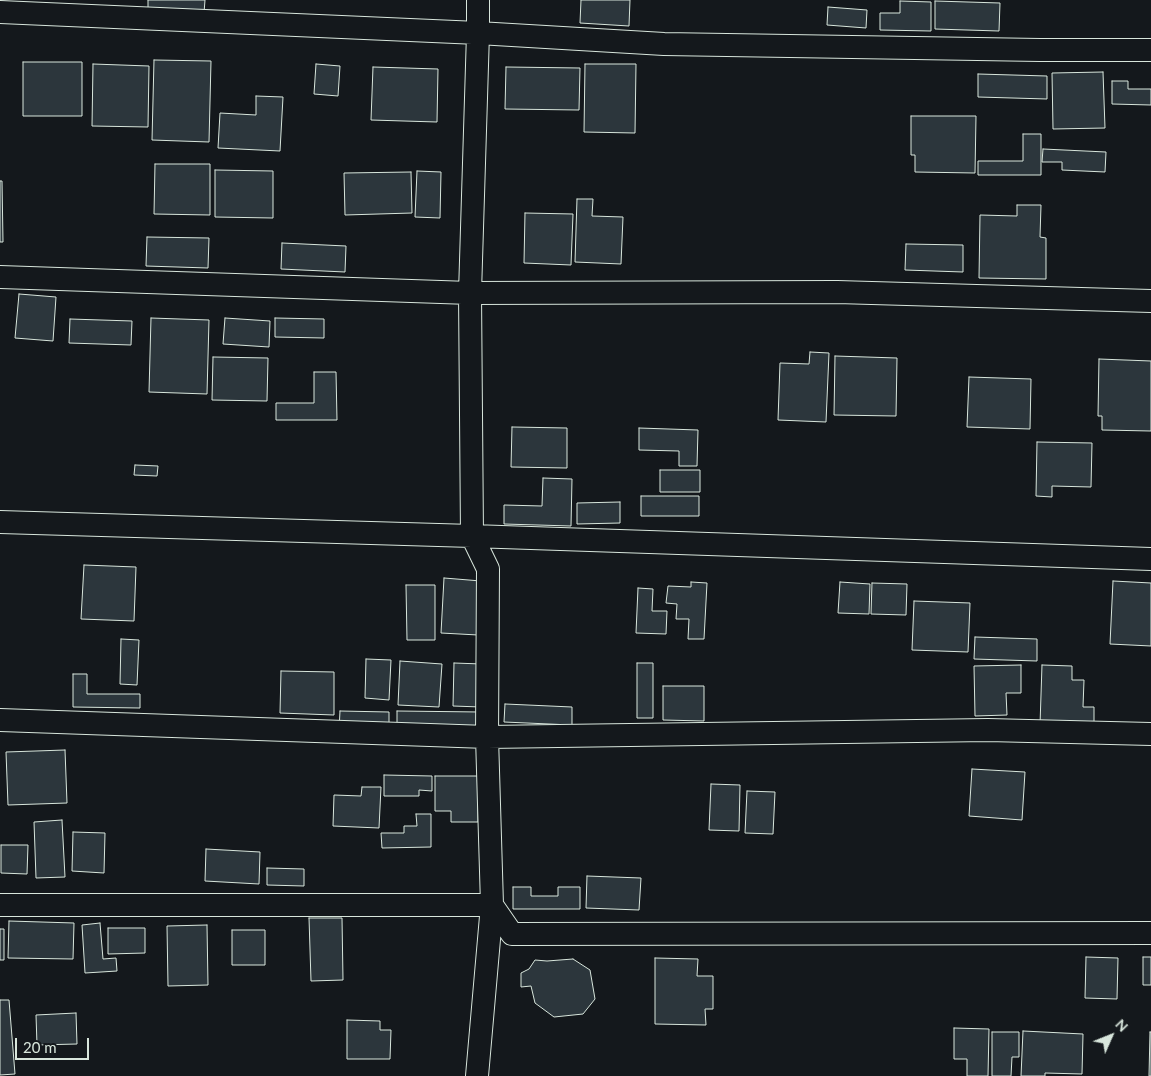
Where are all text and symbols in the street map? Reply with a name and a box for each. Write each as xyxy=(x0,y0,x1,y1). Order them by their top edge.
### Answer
north arrow xyxy=(1086,1011,1136,1061)
text: N xyxy=(1112,1015,1132,1035)
scale bar xyxy=(18,1028,91,1060)
text: 20 m xyxy=(23,1038,57,1056)

